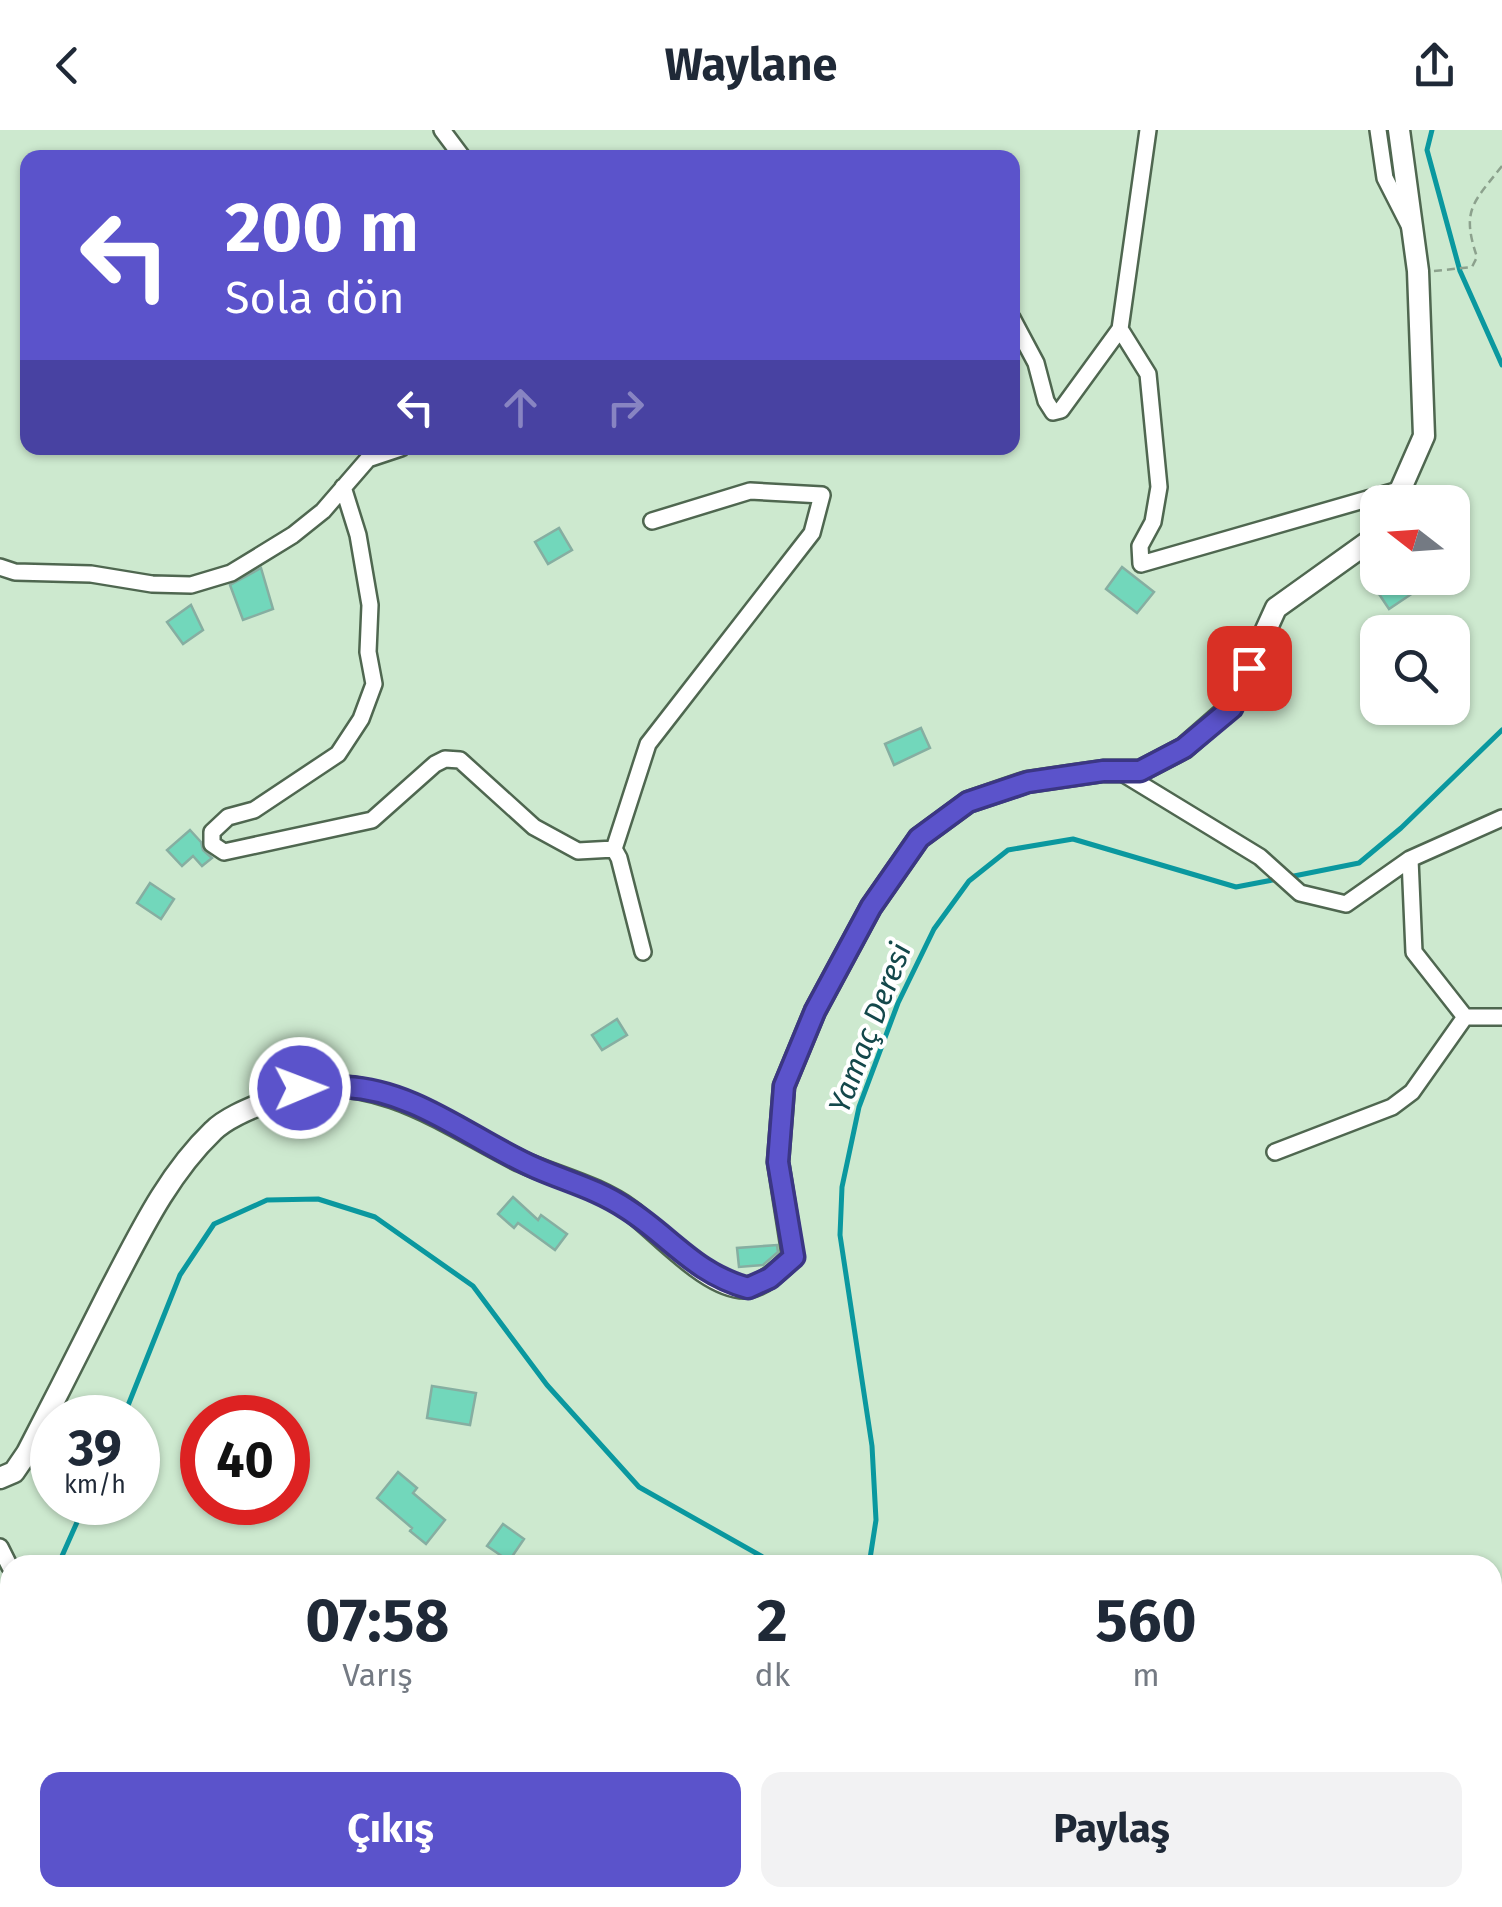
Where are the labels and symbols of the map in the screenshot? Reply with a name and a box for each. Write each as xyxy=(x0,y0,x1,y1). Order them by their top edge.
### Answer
north arrow xyxy=(1360,485,1470,595)
pin xyxy=(1207,626,1292,711)
water label: Yamaç Deresi xyxy=(821,937,919,1118)
position arrow xyxy=(248,1036,352,1140)
speed limit sign: 40 xyxy=(180,1395,310,1525)

